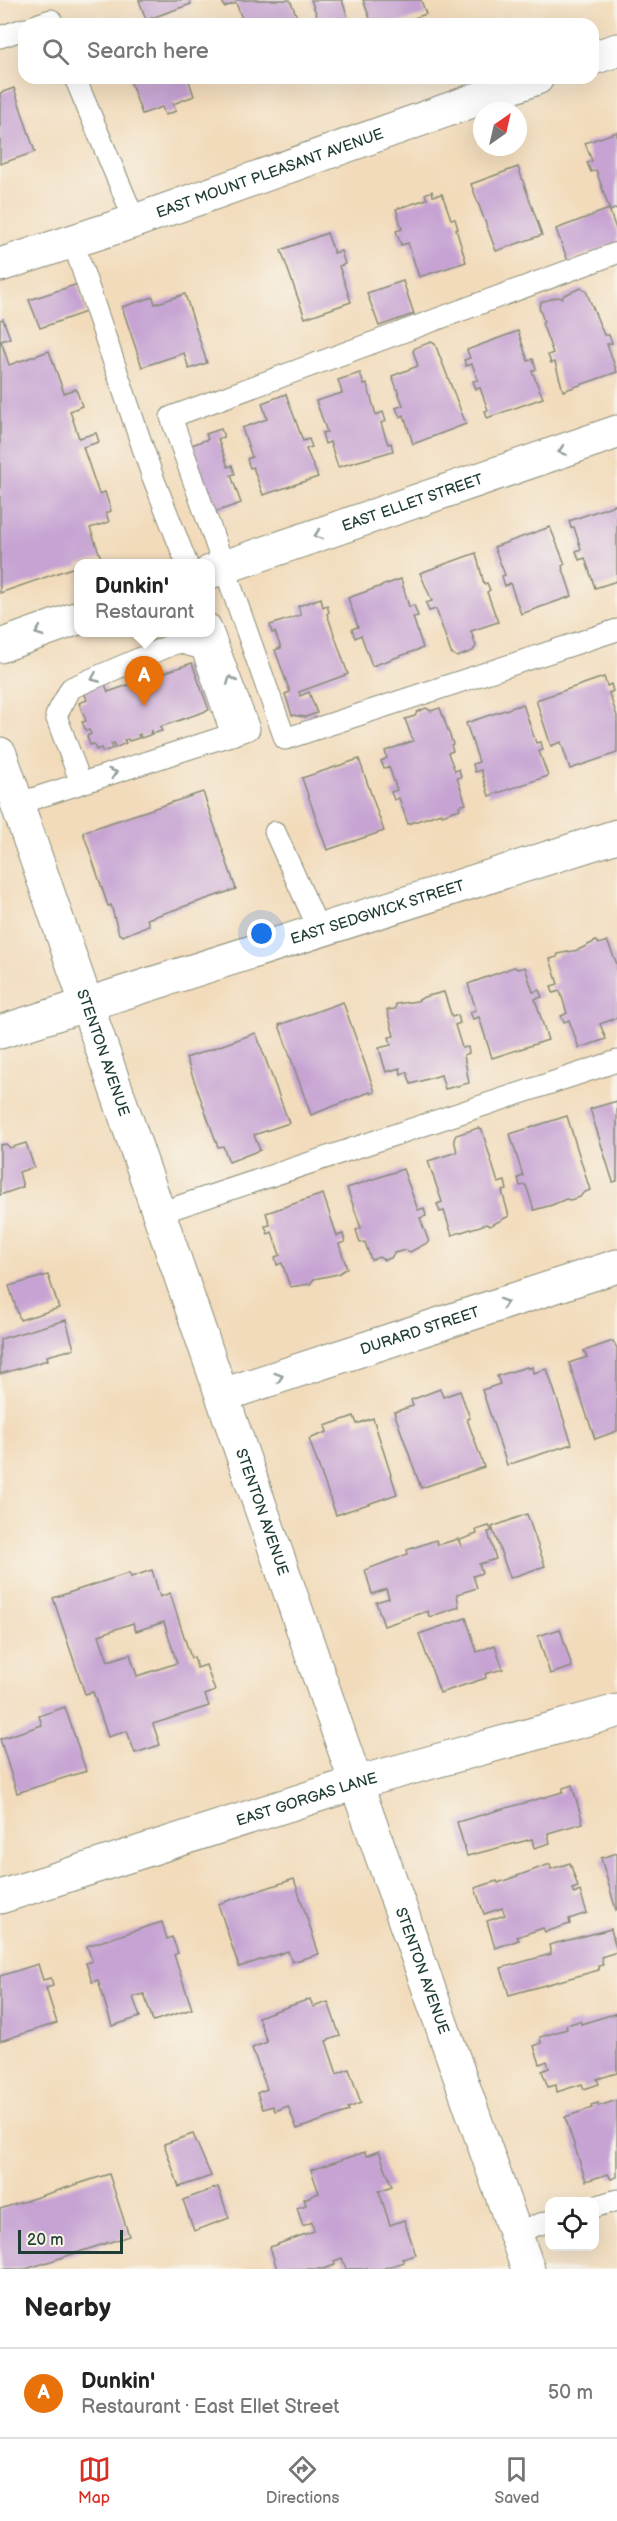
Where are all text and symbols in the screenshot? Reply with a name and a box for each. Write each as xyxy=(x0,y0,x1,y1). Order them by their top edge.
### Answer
search box xyxy=(18,18,599,84)
icon: search xyxy=(39,35,72,68)
text: Search here xyxy=(87,38,209,65)
north arrow xyxy=(473,102,527,156)
street label: EAST MOUNT PLEASANT AVENUE xyxy=(154,124,386,223)
one-way arrow xyxy=(557,444,568,457)
street label: EAST ELLET STREET xyxy=(339,470,486,536)
one-way arrow xyxy=(313,528,324,540)
popup xyxy=(74,559,215,637)
text: Dunkin' xyxy=(95,573,169,600)
text: Restaurant xyxy=(95,600,194,624)
one-way arrow xyxy=(34,625,45,638)
pin: A xyxy=(124,656,164,706)
one-way arrow xyxy=(90,671,101,683)
one-way arrow xyxy=(226,675,238,686)
one-way arrow xyxy=(107,768,118,780)
street label: EAST SEDGWICK STREET xyxy=(288,876,467,949)
your location xyxy=(247,919,276,948)
street label: STENTON AVENUE xyxy=(72,987,134,1119)
one-way arrow xyxy=(498,1298,509,1311)
street label: DURARD STREET xyxy=(358,1303,482,1359)
one-way arrow xyxy=(273,1372,284,1384)
street label: STENTON AVENUE xyxy=(231,1446,293,1578)
street label: EAST GORGAS LANE xyxy=(234,1769,380,1831)
street label: STENTON AVENUE xyxy=(391,1905,453,2037)
map controls xyxy=(545,2197,599,2251)
button: locate xyxy=(545,2197,599,2251)
scale bar xyxy=(18,2227,123,2254)
text: 20 m xyxy=(27,2231,63,2250)
text: Nearby xyxy=(24,2293,111,2324)
text: Dunkin' xyxy=(81,2368,155,2395)
text: A xyxy=(37,2381,50,2405)
text: 50 m xyxy=(548,2381,593,2405)
text: Restaurant · East Ellet Street xyxy=(81,2395,339,2419)
tab: Map xyxy=(78,2453,111,2508)
tab: Directions xyxy=(266,2453,339,2508)
tab: Saved xyxy=(494,2453,539,2508)

